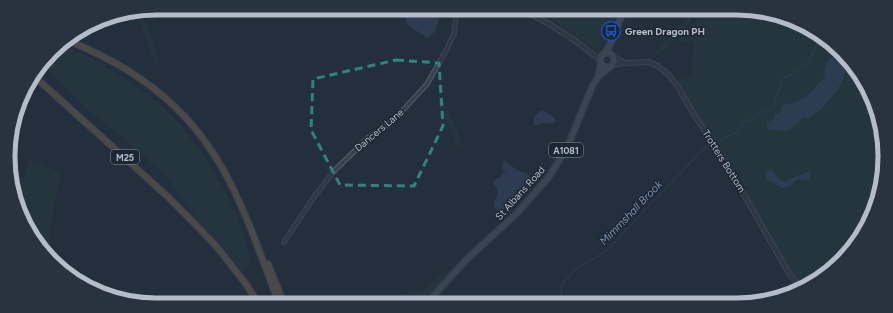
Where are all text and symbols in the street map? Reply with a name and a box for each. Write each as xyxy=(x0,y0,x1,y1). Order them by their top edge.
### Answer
bus stop icon: Green Dragon PH xyxy=(600,20,622,42)
place label: Green Dragon PH xyxy=(625,25,705,38)
street label: Dancers Lane xyxy=(352,105,407,154)
street label: Trotters Bottom xyxy=(700,127,748,195)
road number: A1081 xyxy=(549,143,583,157)
road number: M25 xyxy=(111,150,139,164)
street label: St Albans Road xyxy=(492,163,548,223)
water label: Mimmshall Brook xyxy=(597,178,665,248)

